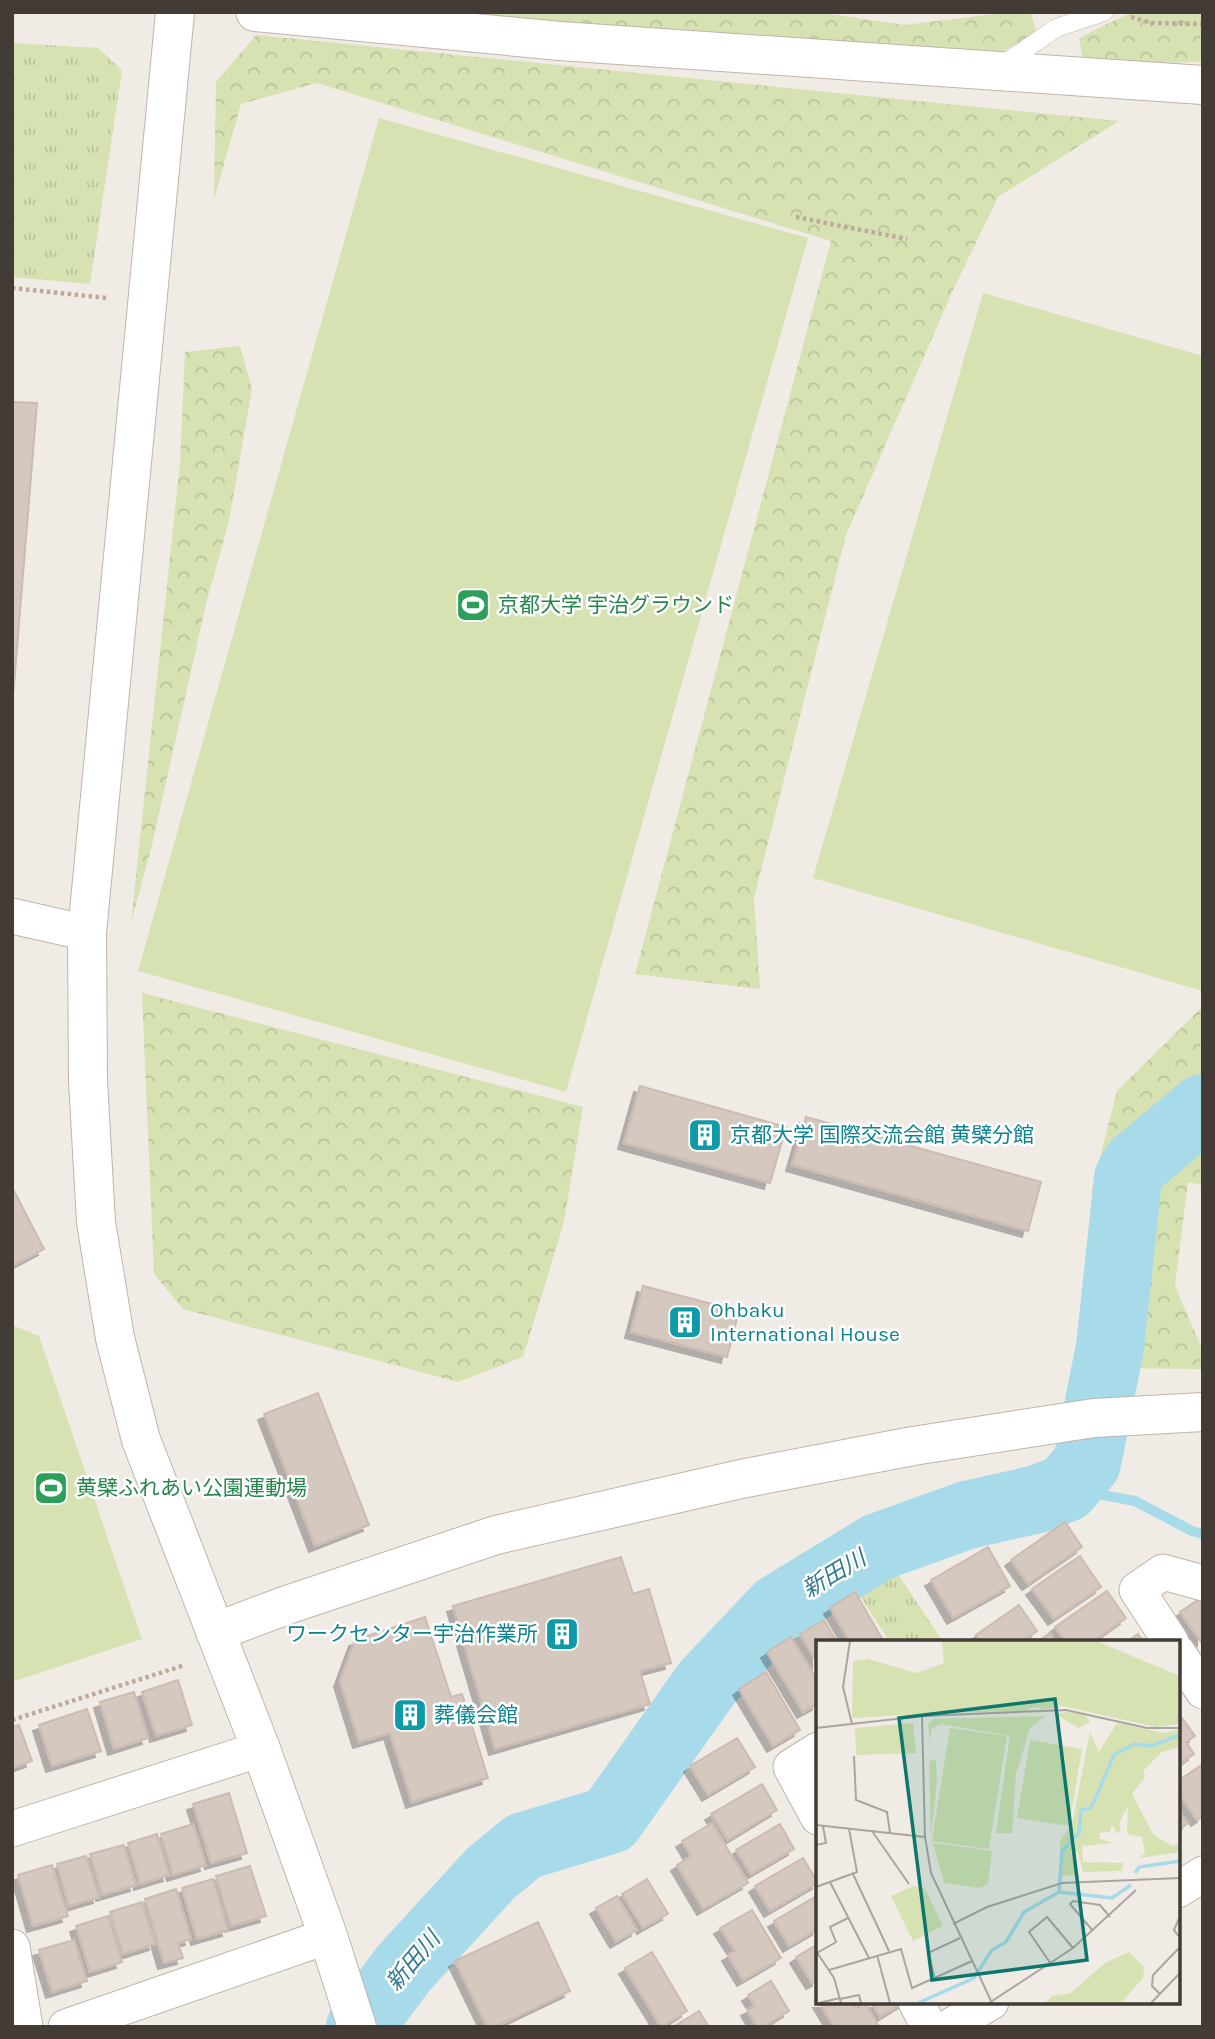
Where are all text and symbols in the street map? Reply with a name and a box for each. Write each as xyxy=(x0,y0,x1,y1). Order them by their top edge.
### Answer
sports icon: 京都大学 宇治グラウンド xyxy=(454,586,492,624)
place label: 京都大学 宇治グラウンド xyxy=(498,593,734,617)
building icon: 京都大学 国際交流会館 黄檗分館 xyxy=(686,1116,724,1154)
place label: 京都大学 国際交流会館 黄檗分館 xyxy=(730,1123,1034,1147)
place label: Ohbaku International House xyxy=(710,1298,900,1346)
building icon: Ohbaku International House xyxy=(666,1303,704,1341)
sports icon: 黄檗ふれあい公園運動場 xyxy=(32,1469,70,1507)
place label: 黄檗ふれあい公園運動場 xyxy=(76,1476,307,1500)
water label: 新田川 xyxy=(797,1543,873,1603)
building icon: ワークセンター宇治作業所 xyxy=(543,1615,581,1653)
place label: ワークセンター宇治作業所 xyxy=(286,1622,538,1646)
inset map xyxy=(816,1640,1180,2004)
building icon: 葬儀会館 xyxy=(391,1696,429,1734)
place label: 葬儀会館 xyxy=(434,1703,518,1727)
water label: 新田川 xyxy=(380,1924,447,1996)

